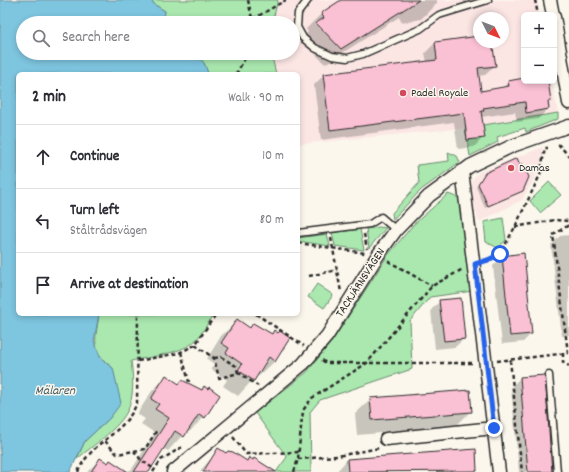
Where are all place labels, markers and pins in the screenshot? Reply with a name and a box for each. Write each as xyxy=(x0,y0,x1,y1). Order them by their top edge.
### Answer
place label: Padel Royale xyxy=(411,85,468,102)
marker: Padel Royale xyxy=(398,88,408,98)
place label: Damas xyxy=(519,160,550,177)
marker: Damas xyxy=(506,163,516,173)

